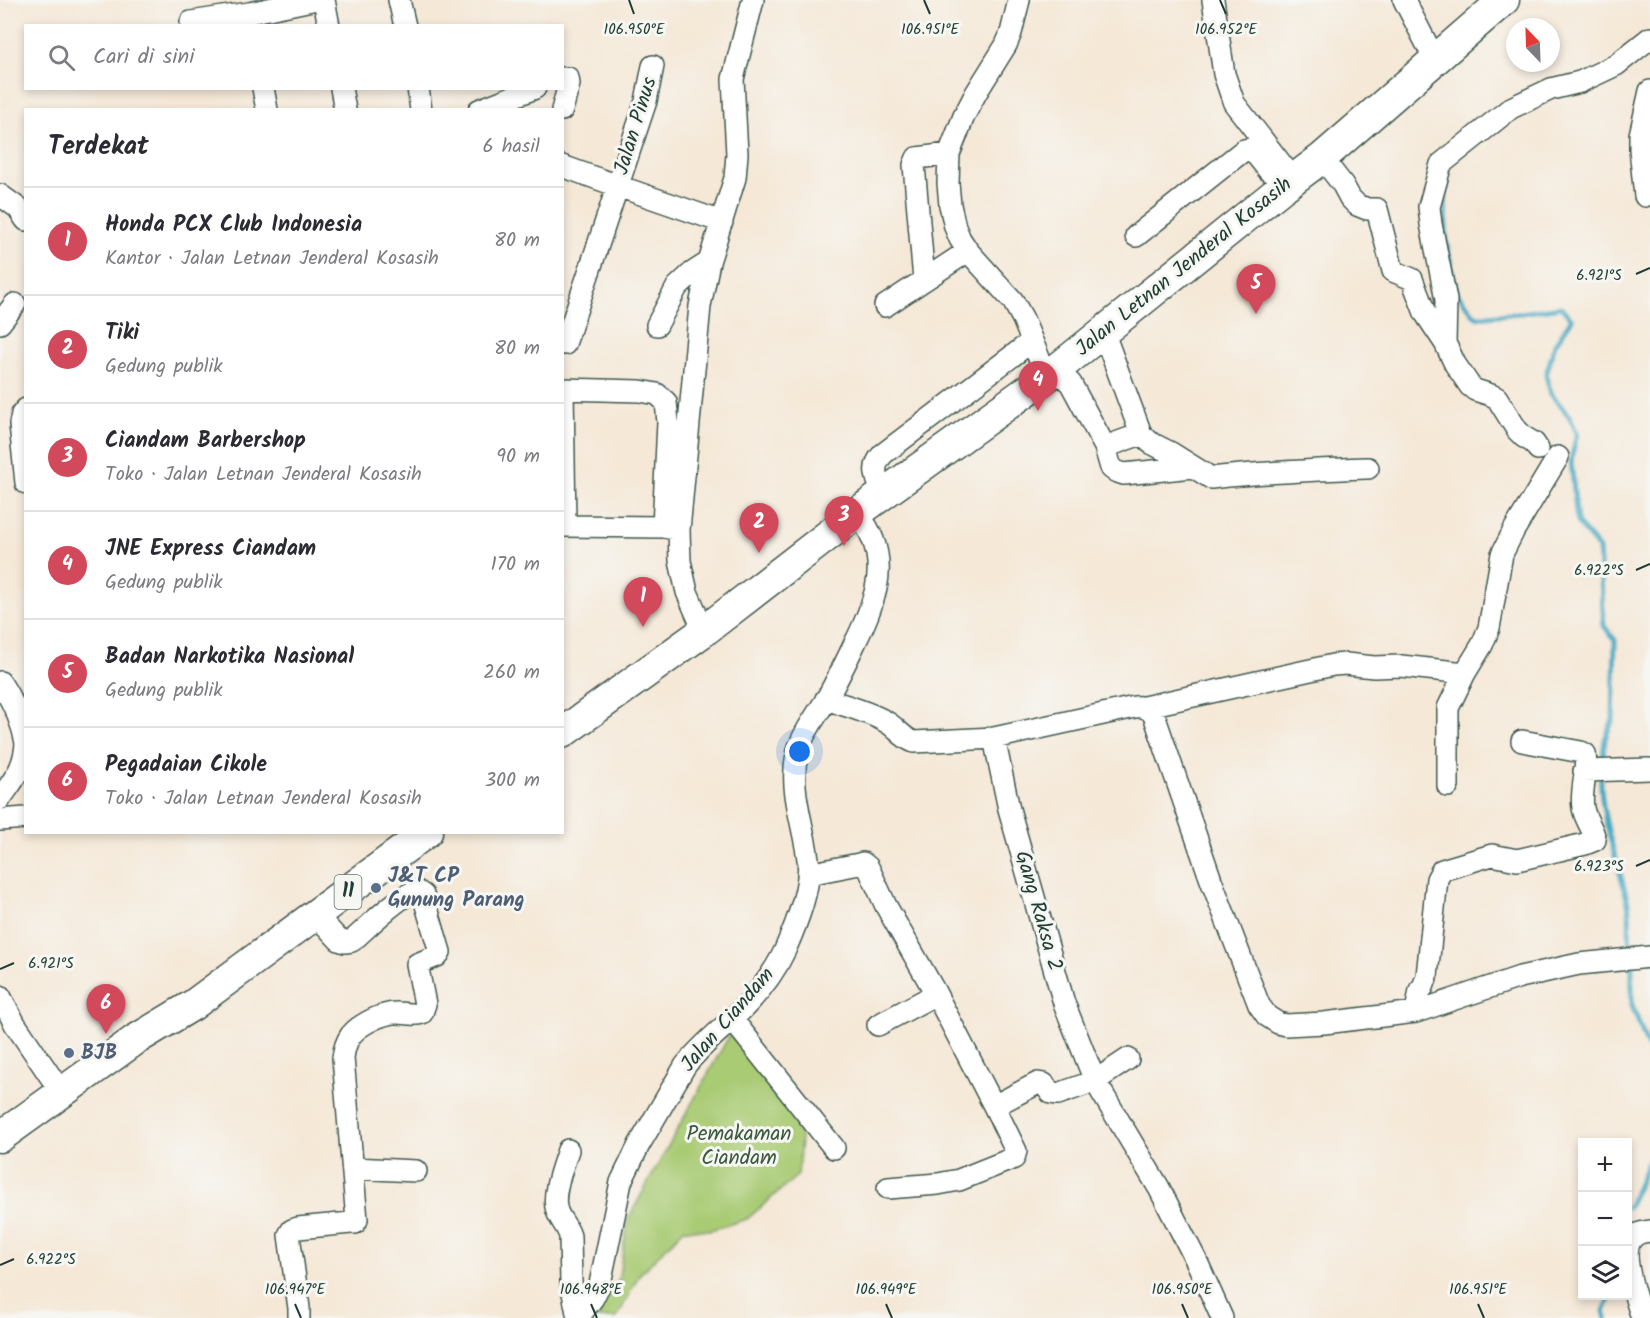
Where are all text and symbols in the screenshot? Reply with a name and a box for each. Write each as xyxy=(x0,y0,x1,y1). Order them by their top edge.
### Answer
text: 106.950°E xyxy=(604,18,666,42)
text: 106.951°E xyxy=(901,18,960,42)
text: 106.952°E xyxy=(1195,18,1258,42)
north arrow xyxy=(1506,18,1560,72)
search box xyxy=(24,24,564,90)
text: Cari di sini xyxy=(93,40,194,75)
icon: search xyxy=(45,41,78,74)
street label: Jalan Pinus xyxy=(605,73,667,179)
text: Terdekat xyxy=(48,126,149,168)
text: 6 hasil xyxy=(483,131,540,163)
street label: Jalan Letnan Jenderal Kosasih xyxy=(1068,169,1300,365)
text: Honda PCX Club Indonesia xyxy=(105,208,362,243)
text: 1 xyxy=(64,225,71,257)
text: 80 m xyxy=(494,225,540,257)
text: Kantor · Jalan Letnan Jenderal Kosasih xyxy=(105,243,439,275)
pin: 5 xyxy=(1236,264,1276,314)
text: 6.921°S xyxy=(1576,264,1622,288)
text: Tiki xyxy=(105,316,139,351)
text: 2 xyxy=(62,333,73,365)
text: 80 m xyxy=(494,333,540,365)
text: Gedung publik xyxy=(105,351,223,383)
pin: 4 xyxy=(1018,362,1058,411)
text: Ciandam Barbershop xyxy=(105,424,306,459)
text: 3 xyxy=(62,441,73,473)
text: 90 m xyxy=(496,441,540,473)
text: Toko · Jalan Letnan Jenderal Kosasih xyxy=(105,459,422,491)
pin: 3 xyxy=(824,496,864,546)
pin: 2 xyxy=(740,504,778,553)
text: JNE Express Ciandam xyxy=(105,532,316,567)
text: 4 xyxy=(62,549,73,581)
text: 170 m xyxy=(491,549,540,581)
text: 6.922°S xyxy=(1574,559,1624,583)
text: Gedung publik xyxy=(105,567,223,599)
pin: 1 xyxy=(624,578,662,627)
text: Badan Narkotika Nasional xyxy=(105,640,354,675)
text: 5 xyxy=(62,657,73,689)
text: 260 m xyxy=(483,657,540,689)
text: Gedung publik xyxy=(105,675,223,707)
your location xyxy=(785,737,814,766)
text: Pegadaian Cikole xyxy=(105,748,267,783)
text: 6 xyxy=(62,765,73,797)
text: 300 m xyxy=(485,765,540,797)
text: Toko · Jalan Letnan Jenderal Kosasih xyxy=(105,783,422,815)
street label: Gang Raksa 2 xyxy=(1005,847,1071,975)
text: 6.923°S xyxy=(1574,855,1624,879)
place label: J&T CP Gunung Parang xyxy=(388,860,525,917)
road number: 11 xyxy=(334,875,362,909)
marker: J&T CP Gunung Parang xyxy=(369,881,383,895)
text: 6.921°S xyxy=(28,952,74,976)
street label: Jalan Ciandam xyxy=(673,960,783,1080)
pin: 6 xyxy=(86,984,126,1034)
place label: BJB xyxy=(81,1037,117,1070)
marker: BJB xyxy=(62,1046,76,1060)
park label: Pemakaman Ciandam xyxy=(687,1118,791,1175)
map controls xyxy=(1578,1138,1632,1300)
button: + xyxy=(1578,1138,1632,1192)
button: − xyxy=(1578,1192,1632,1246)
button: layers xyxy=(1578,1246,1632,1300)
text: 6.922°S xyxy=(26,1248,76,1272)
text: 106.947°E xyxy=(265,1278,326,1302)
text: 106.948°E xyxy=(560,1278,624,1302)
text: 106.949°E xyxy=(856,1278,918,1302)
text: 106.950°E xyxy=(1152,1278,1214,1302)
text: 106.951°E xyxy=(1449,1278,1508,1302)

